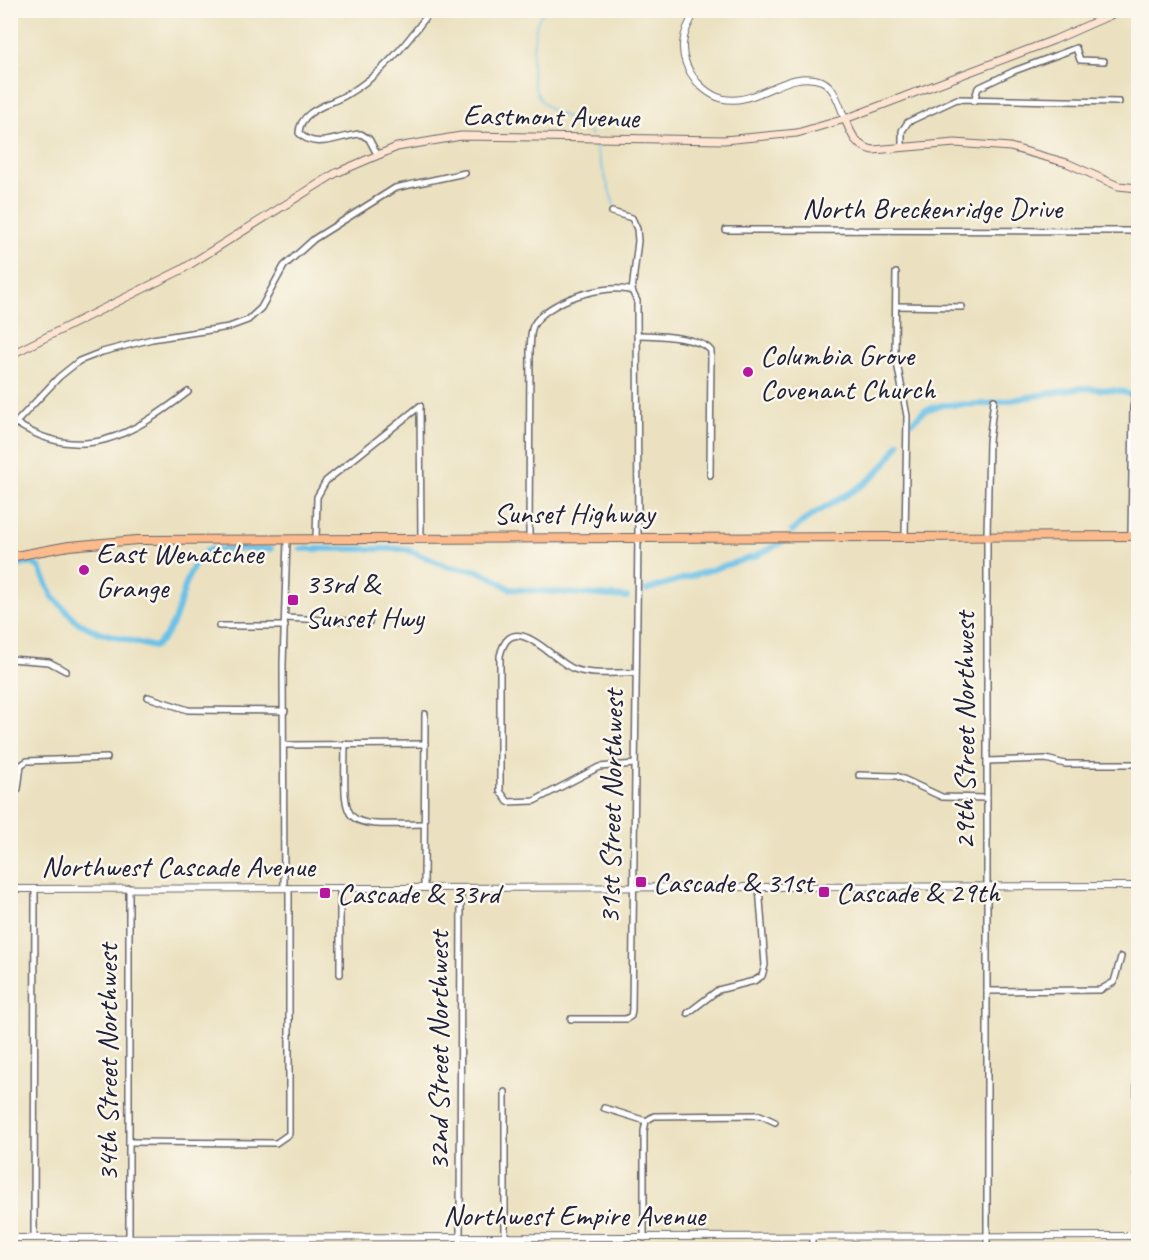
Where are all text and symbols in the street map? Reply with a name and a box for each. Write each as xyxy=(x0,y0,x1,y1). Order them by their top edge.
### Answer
street label: Eastmont Avenue xyxy=(463,95,642,137)
street label: North Breckenridge Drive xyxy=(802,189,1064,227)
place label: Columbia Grove Covenant Church xyxy=(760,336,936,408)
marker: Columbia Grove Covenant Church xyxy=(741,365,755,379)
street label: Sunset Highway xyxy=(494,494,657,532)
place label: East Wenatchee Grange xyxy=(96,534,265,606)
marker: East Wenatchee Grange xyxy=(77,563,91,577)
place label: 33rd & Sunset Hwy xyxy=(305,564,425,636)
marker: 33rd & Sunset Hwy xyxy=(286,593,300,607)
street label: 29th Street Northwest xyxy=(945,609,983,850)
street label: 31st Street Northwest xyxy=(590,686,632,925)
street label: Northwest Cascade Avenue xyxy=(41,847,317,885)
place label: Cascade & 31st xyxy=(653,863,816,901)
place label: Cascade & 29th xyxy=(836,873,1001,911)
place label: Cascade & 33rd xyxy=(337,874,504,912)
marker: Cascade & 31st xyxy=(634,875,648,889)
marker: Cascade & 29th xyxy=(817,885,831,899)
marker: Cascade & 33rd xyxy=(318,886,332,900)
street label: 32nd Street Northwest xyxy=(419,928,457,1171)
street label: 34th Street Northwest xyxy=(88,941,126,1182)
street label: Northwest Empire Avenue xyxy=(443,1196,707,1234)

